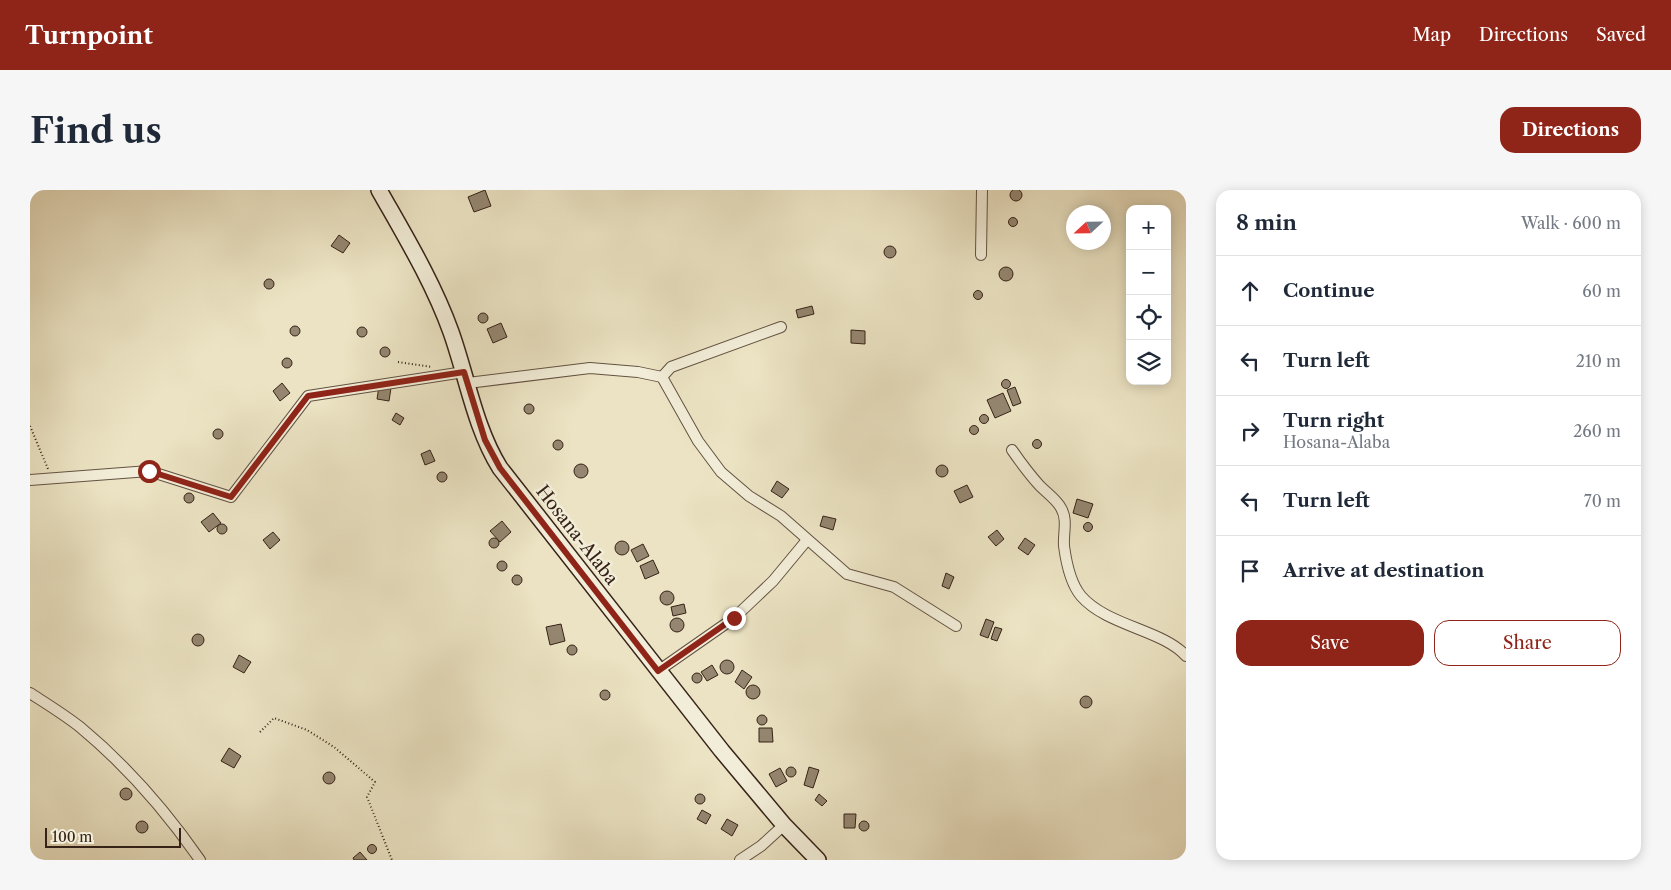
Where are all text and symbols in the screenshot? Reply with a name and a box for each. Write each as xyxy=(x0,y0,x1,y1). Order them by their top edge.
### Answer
text: Turnpoint xyxy=(25,21,153,50)
text: Map xyxy=(1412,24,1451,46)
text: Directions xyxy=(1479,24,1568,46)
text: Saved xyxy=(1596,24,1646,46)
button: Directions xyxy=(1500,107,1641,153)
text: Find us xyxy=(30,109,162,152)
north arrow xyxy=(1066,205,1111,250)
map controls xyxy=(1126,205,1171,385)
button: + xyxy=(1126,205,1171,250)
text: 8 min xyxy=(1236,210,1297,235)
text: Walk · 600 m xyxy=(1521,213,1621,233)
button: − xyxy=(1126,250,1171,295)
icon: ahead xyxy=(1236,277,1264,305)
text: Continue xyxy=(1283,279,1375,302)
text: 60 m xyxy=(1582,281,1621,301)
button: locate xyxy=(1126,295,1171,340)
button: layers xyxy=(1126,340,1171,385)
icon: left xyxy=(1236,347,1264,375)
text: Turn left xyxy=(1283,349,1370,372)
text: 210 m xyxy=(1576,351,1621,371)
text: Turn right xyxy=(1283,409,1384,432)
icon: right xyxy=(1236,417,1264,445)
text: 260 m xyxy=(1573,421,1621,441)
text: Hosana-Alaba xyxy=(1283,432,1390,452)
route start xyxy=(138,460,161,483)
street label: Hosana-Alaba xyxy=(531,481,623,590)
icon: left xyxy=(1236,487,1264,515)
text: Turn left xyxy=(1283,489,1370,512)
text: 70 m xyxy=(1584,491,1621,511)
icon: arrive xyxy=(1236,557,1264,585)
text: Arrive at destination xyxy=(1283,559,1484,582)
route end xyxy=(723,607,746,630)
button: Save xyxy=(1236,620,1424,666)
button: Share xyxy=(1434,620,1621,666)
scale bar xyxy=(45,825,181,848)
text: 100 m xyxy=(52,828,92,846)

